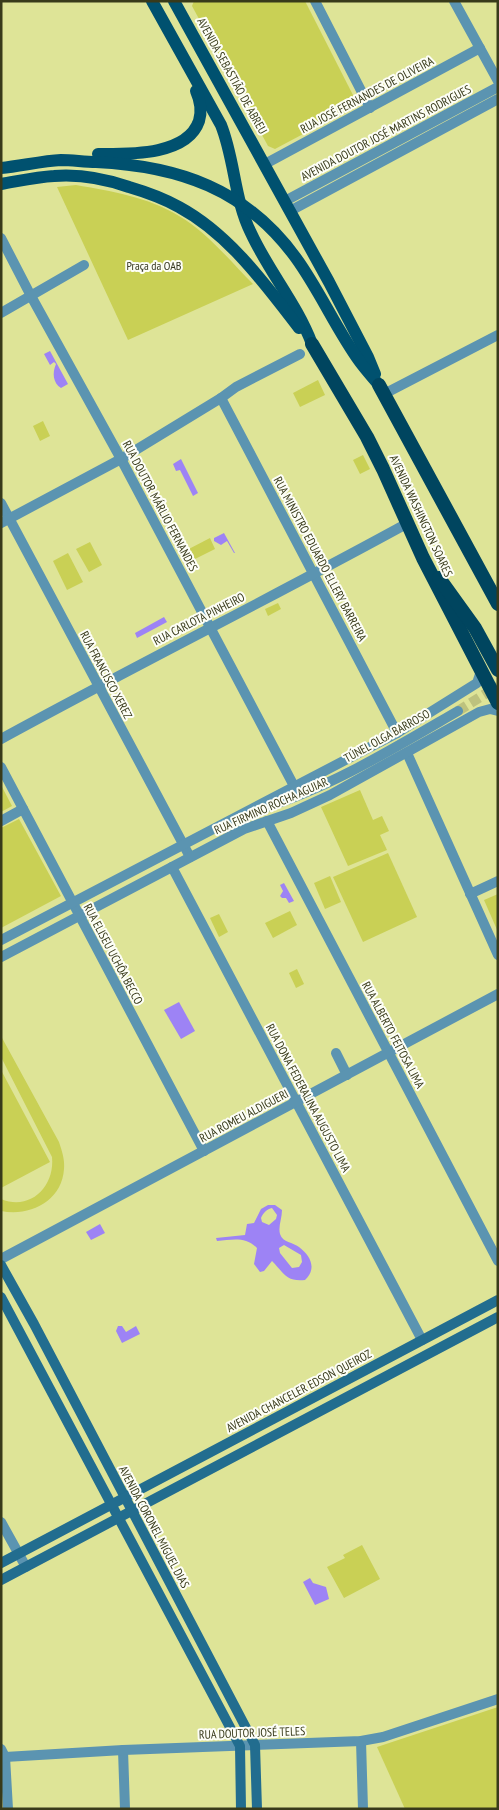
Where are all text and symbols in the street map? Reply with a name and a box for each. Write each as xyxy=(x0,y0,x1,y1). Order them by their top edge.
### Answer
street label: AVENIDA SEBASTIÃO DE ABREU xyxy=(194,15,271,137)
street label: RUA JOSÉ FERNANDES DE OLIVEIRA xyxy=(298,53,436,136)
street label: AVENIDA DOUTOR JOSÉ MARTINS RODRIGUES xyxy=(298,81,473,184)
park label: Praça da OAB xyxy=(127,258,182,273)
street label: RUA DOUTOR MÁRLIO FERNANDES xyxy=(120,438,201,574)
street label: AVENIDA WASHINGTON SOARES xyxy=(387,452,456,579)
street label: RUA MINISTRO EDUARDO ELLERY BARREIRA xyxy=(271,474,370,644)
street label: RUA CARLOTA PINHEIRO xyxy=(151,589,247,648)
street label: RUA FRANCISCO XEREZ xyxy=(77,628,136,721)
street label: TÚNEL OLGA BARROSO xyxy=(341,706,433,765)
street label: RUA FIRMINO ROCHA AGUIAR xyxy=(212,774,330,837)
street label: RUA ELISEU UCHÔA BECCO xyxy=(81,901,147,1007)
street label: RUA ALBERTO FEITOSA LIMA xyxy=(359,979,428,1091)
street label: RUA DONA FEDERALINA AUGUSTO LIMA xyxy=(263,1021,354,1175)
street label: RUA ROMEU ALDIGUERI xyxy=(197,1086,291,1145)
street label: AVENIDA CHANCELER EDSON QUEIROZ xyxy=(224,1346,374,1435)
street label: AVENIDA CORONEL MIGUEL DIAS xyxy=(116,1463,193,1590)
street label: RUA DOUTOR JOSÉ TELES xyxy=(198,1723,305,1742)

